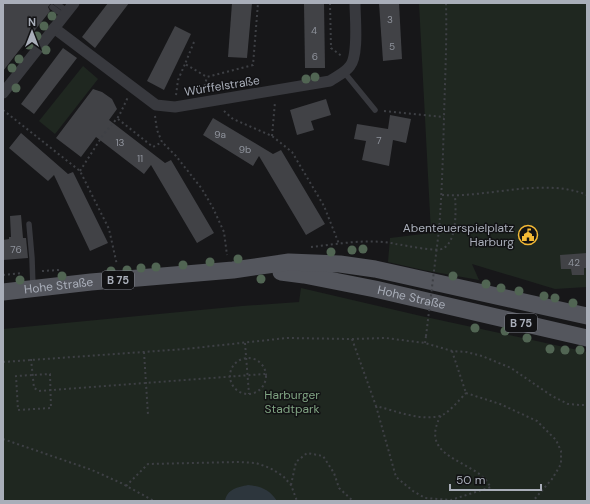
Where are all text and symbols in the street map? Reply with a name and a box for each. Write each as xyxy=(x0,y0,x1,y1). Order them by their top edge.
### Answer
north arrow xyxy=(12,12,52,52)
house number: 3 xyxy=(387,13,393,26)
text: N xyxy=(28,15,36,29)
house number: 4 xyxy=(311,24,317,37)
house number: 5 xyxy=(389,40,395,53)
house number: 6 xyxy=(312,50,318,63)
street label: Würffelstraße xyxy=(183,72,261,100)
house number: 9a xyxy=(214,128,226,141)
house number: 7 xyxy=(376,134,382,147)
house number: 13 xyxy=(115,136,125,149)
house number: 9b xyxy=(239,143,251,156)
house number: 11 xyxy=(137,152,143,165)
place label: Abenteuerspielplatz Harburg xyxy=(403,220,514,250)
public building icon: Abenteuerspielplatz Harburg xyxy=(517,224,539,246)
house number: 76 xyxy=(10,243,22,256)
house number: 42 xyxy=(568,256,580,269)
road number: B 75 xyxy=(102,271,134,289)
street label: Hohe Straße xyxy=(23,274,94,298)
street label: Hohe Straße xyxy=(376,282,447,313)
road number: B 75 xyxy=(505,314,537,332)
park label: Harburger Stadtpark xyxy=(264,387,320,417)
scale bar xyxy=(450,466,541,492)
text: 50 m xyxy=(456,472,485,488)

